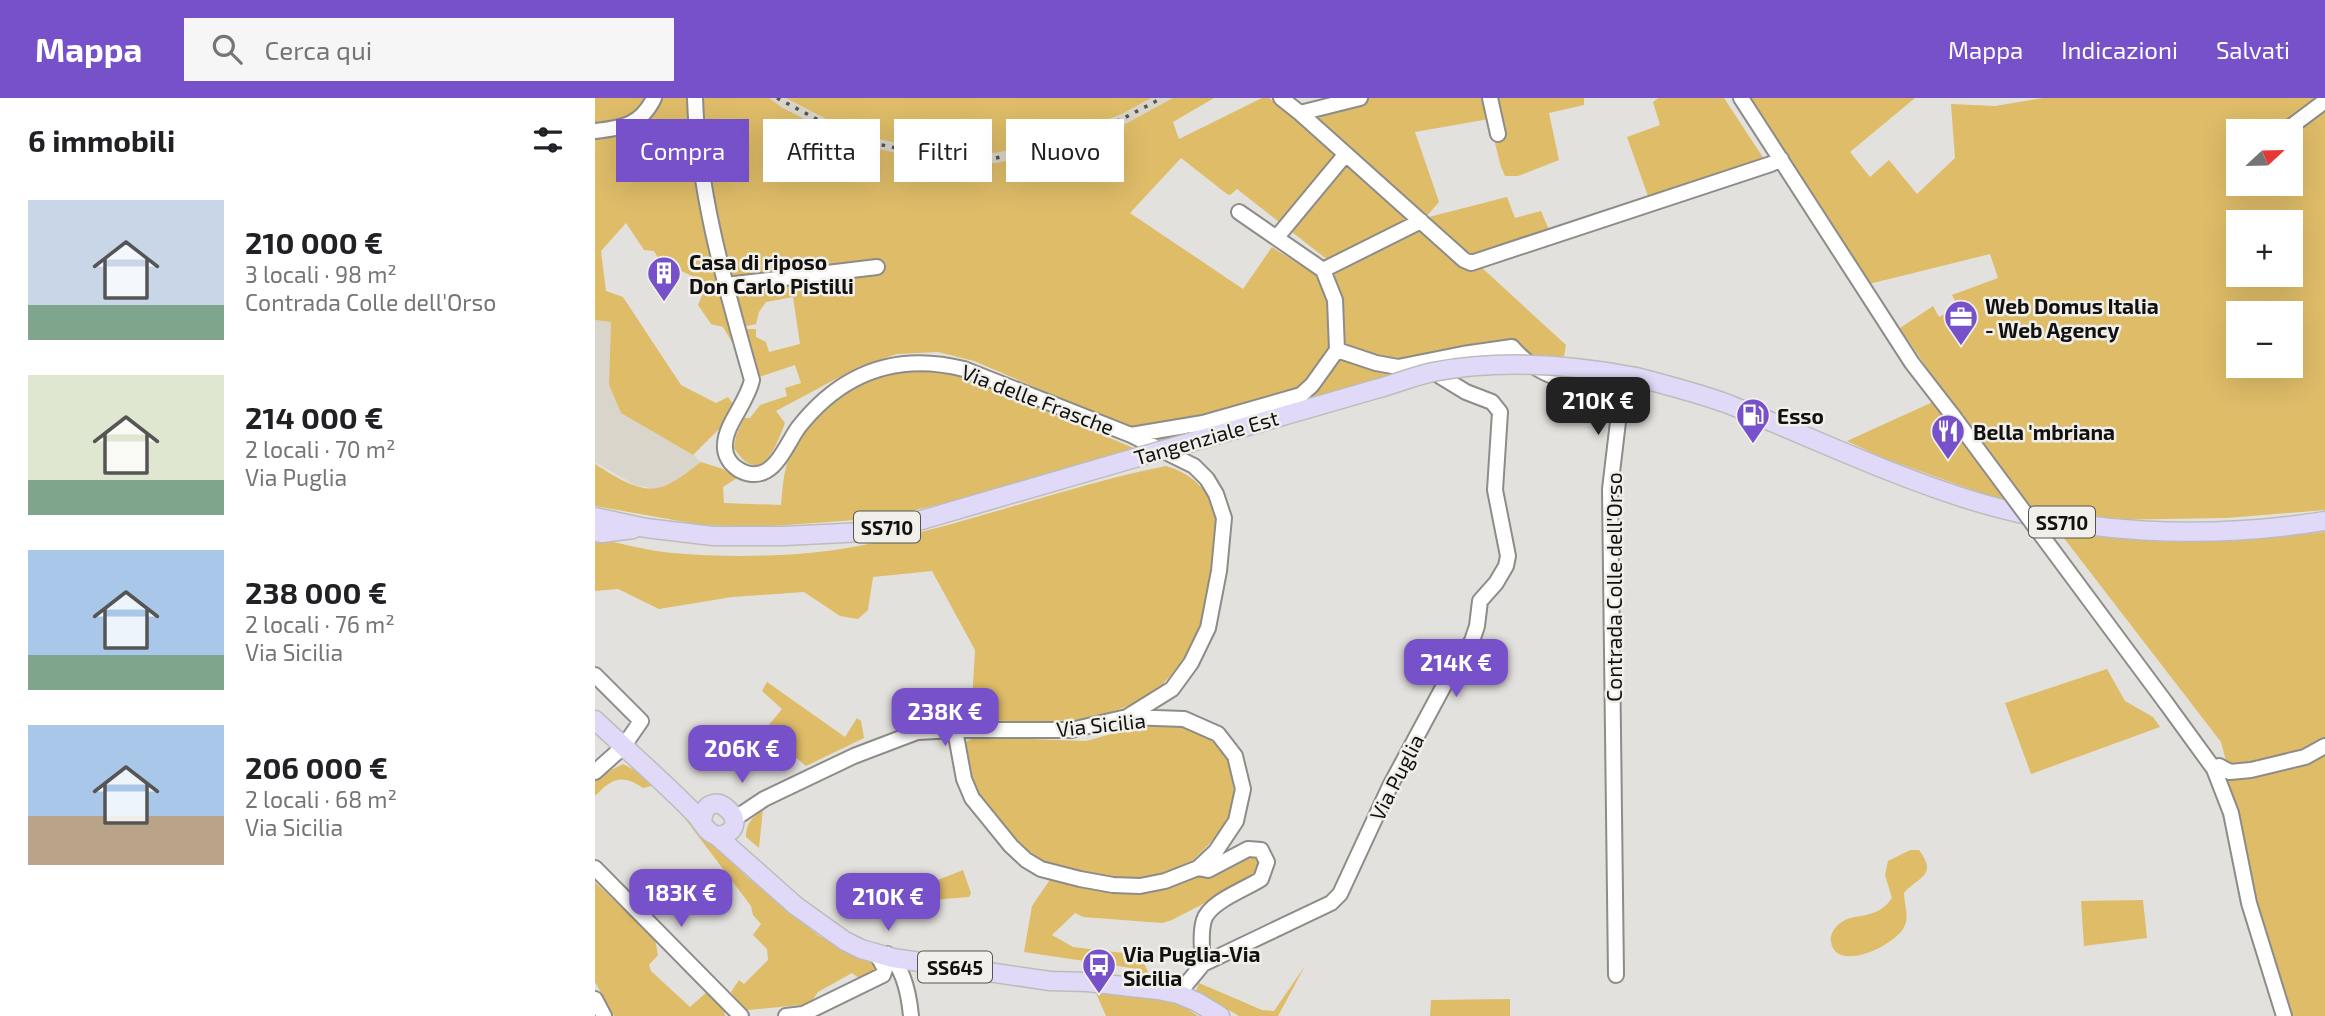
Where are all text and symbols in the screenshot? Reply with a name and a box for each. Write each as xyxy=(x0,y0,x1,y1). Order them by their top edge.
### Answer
search box xyxy=(184,18,674,81)
text: Mappa xyxy=(35,29,142,69)
icon: search xyxy=(208,30,246,68)
text: Cerca qui xyxy=(264,34,372,65)
text: Mappa xyxy=(1948,35,2023,64)
text: Indicazioni xyxy=(2061,35,2178,64)
text: Salvati xyxy=(2216,35,2290,64)
chip: Compra xyxy=(616,119,749,182)
chip: Affitta xyxy=(763,119,880,182)
chip: Filtri xyxy=(894,119,992,182)
chip: Nuovo xyxy=(1006,119,1124,182)
north arrow xyxy=(2226,119,2303,196)
map controls xyxy=(2226,119,2303,378)
icon: filters xyxy=(529,121,567,159)
text: 6 immobili xyxy=(28,122,175,158)
button: + xyxy=(2226,210,2303,287)
text: 210 000 € xyxy=(245,224,383,260)
icon: home xyxy=(84,228,168,312)
place label: Casa di riposo Don Carlo Pistilli xyxy=(689,249,854,298)
building icon: Casa di riposo Don Carlo Pistilli xyxy=(645,254,683,303)
text: 3 locali · 98 m² xyxy=(245,260,397,288)
text: Contrada Colle dell'Orso xyxy=(245,288,496,316)
place label: Web Domus Italia - Web Agency xyxy=(1985,293,2159,343)
office icon: Web Domus Italia - Web Agency xyxy=(1942,298,1980,347)
button: − xyxy=(2226,301,2303,378)
street label: Via delle Frasche xyxy=(958,358,1118,440)
pin: 210K € xyxy=(1541,378,1655,437)
text: 210K € xyxy=(1562,386,1634,414)
fuel station icon: Esso xyxy=(1734,396,1772,445)
text: 214 000 € xyxy=(245,399,384,435)
icon: home xyxy=(84,403,168,487)
place label: Esso xyxy=(1777,403,1824,428)
street label: Tangenziale Est xyxy=(1131,404,1281,470)
restaurant icon: Bella 'mbriana xyxy=(1929,412,1967,461)
place label: Bella 'mbriana xyxy=(1973,419,2115,444)
text: 2 locali · 70 m² xyxy=(245,435,396,463)
text: Via Puglia xyxy=(245,463,347,491)
street label: Contrada Colle dell'Orso xyxy=(1601,472,1626,702)
road number: SS710 xyxy=(2029,506,2095,538)
road number: SS710 xyxy=(854,512,920,542)
text: 238 000 € xyxy=(245,574,387,610)
icon: home xyxy=(84,578,168,662)
text: 2 locali · 76 m² xyxy=(245,610,395,638)
text: Via Sicilia xyxy=(245,638,343,666)
pin: 214K € xyxy=(1399,640,1513,699)
text: 214K € xyxy=(1420,648,1492,676)
pin: 238K € xyxy=(888,688,1002,748)
text: 238K € xyxy=(908,697,982,725)
street label: Via Sicilia xyxy=(1055,707,1147,741)
pin: 206K € xyxy=(685,726,799,785)
street label: Via Puglia xyxy=(1364,730,1428,824)
text: 206K € xyxy=(704,734,780,762)
text: 206 000 € xyxy=(245,749,388,785)
icon: home xyxy=(84,753,168,837)
text: 2 locali · 68 m² xyxy=(245,785,397,813)
text: Via Sicilia xyxy=(245,813,343,841)
pin: 183K € xyxy=(624,870,738,929)
pin: 210K € xyxy=(831,874,945,933)
text: 183K € xyxy=(645,878,717,906)
text: 210K € xyxy=(852,882,924,910)
place label: Via Puglia-Via Sicilia xyxy=(1123,941,1261,990)
bus stop icon: Via Puglia-Via Sicilia xyxy=(1080,946,1118,995)
road number: SS645 xyxy=(918,952,992,982)

